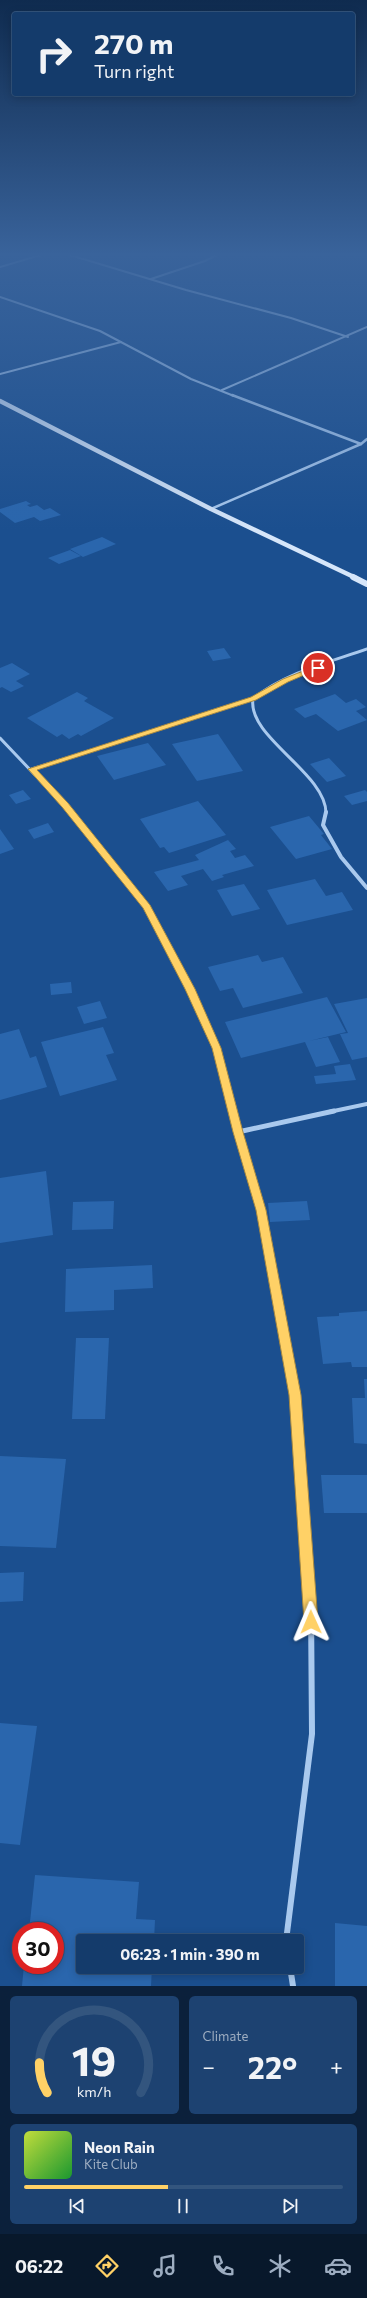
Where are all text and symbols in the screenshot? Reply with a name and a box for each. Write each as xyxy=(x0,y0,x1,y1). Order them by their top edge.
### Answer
text: 270 m xyxy=(94,26,173,60)
icon: right xyxy=(28,28,80,80)
text: Turn right xyxy=(94,60,174,82)
pin xyxy=(301,651,335,685)
icon: arrive xyxy=(307,657,329,679)
position arrow xyxy=(290,1601,332,1643)
speed limit sign: 30 xyxy=(12,1922,64,1974)
text: 06:23 · 1 min · 390 m xyxy=(120,1945,260,1963)
text: Climate xyxy=(203,2028,248,2044)
text: 19 xyxy=(72,2034,116,2085)
text: 22° xyxy=(248,2048,297,2085)
text: − xyxy=(203,2053,215,2080)
text: + xyxy=(330,2053,343,2080)
text: km/h xyxy=(77,2082,112,2100)
text: Neon Rain xyxy=(84,2138,155,2156)
text: Kite Club xyxy=(84,2156,138,2172)
icon: previous xyxy=(66,2195,88,2217)
icon: pause xyxy=(172,2195,194,2217)
icon: next xyxy=(279,2195,301,2217)
icon: directions xyxy=(93,2252,121,2280)
icon: music xyxy=(151,2252,179,2280)
icon: phone xyxy=(209,2252,237,2280)
icon: climate xyxy=(266,2252,294,2280)
icon: car xyxy=(324,2252,352,2280)
text: 06:22 xyxy=(15,2255,63,2277)

